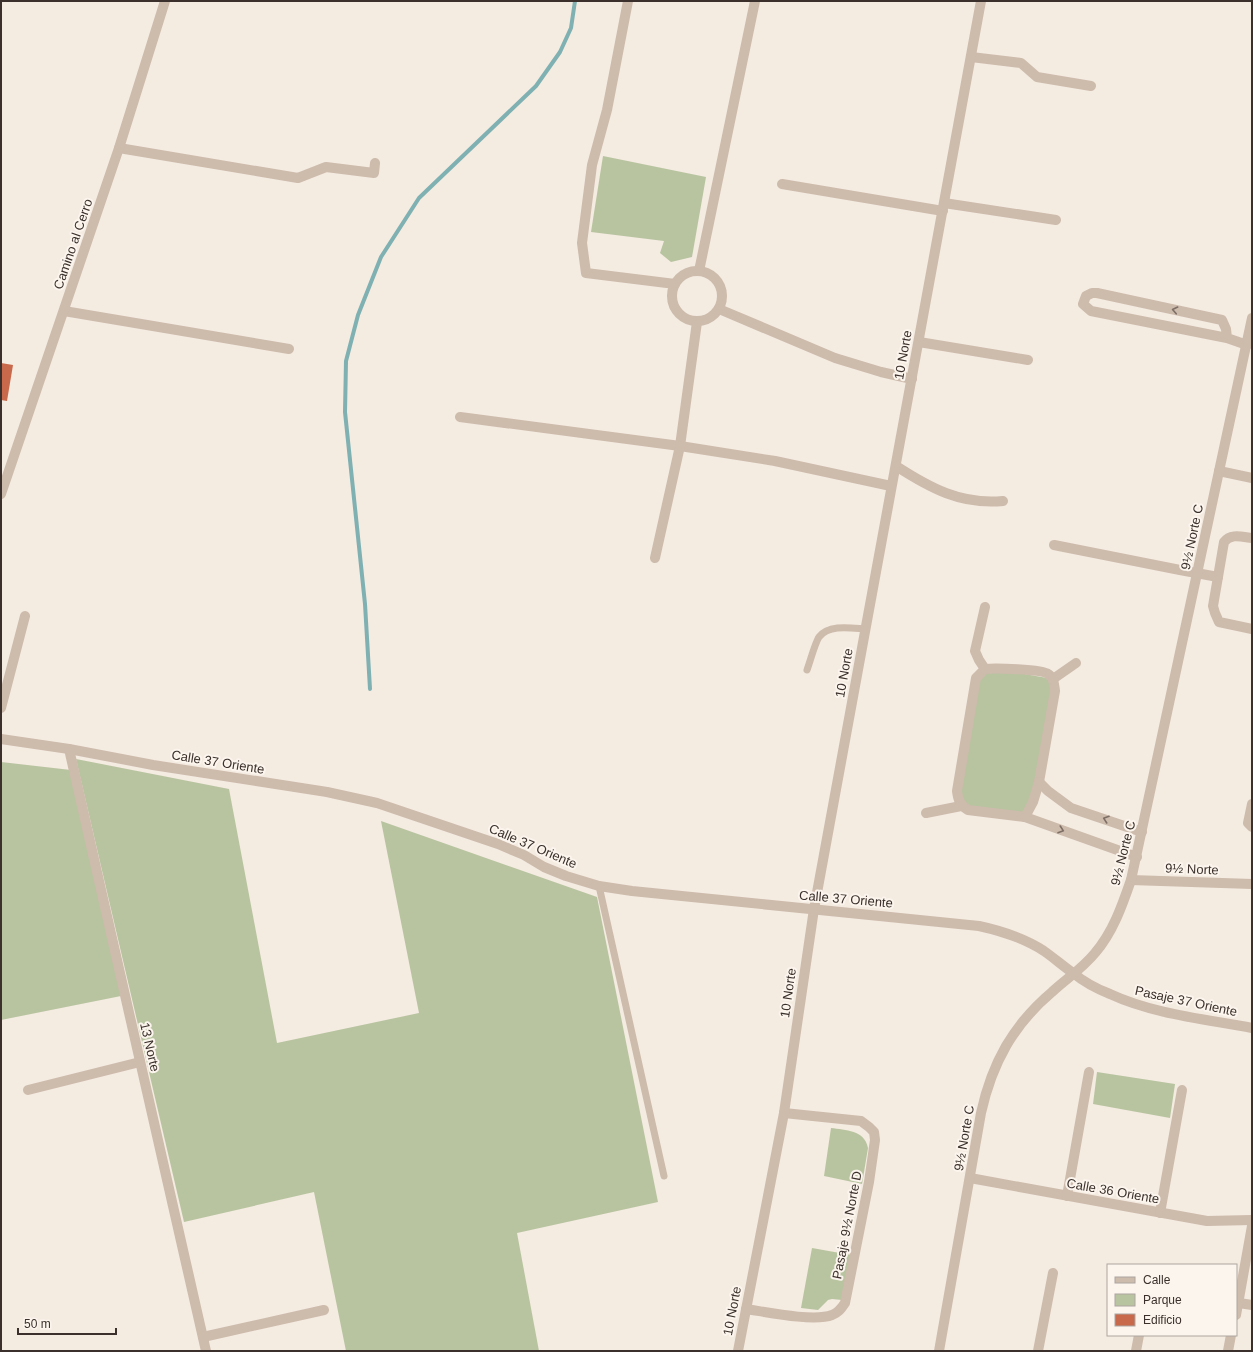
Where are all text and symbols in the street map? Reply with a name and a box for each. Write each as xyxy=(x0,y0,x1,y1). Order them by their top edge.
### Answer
street label: Camino al Cerro xyxy=(51,197,95,291)
one-way arrow xyxy=(1172,306,1178,314)
street label: 10 Norte xyxy=(891,329,915,381)
street label: 9½ Norte C xyxy=(1178,503,1206,571)
street label: 10 Norte xyxy=(832,647,856,699)
street label: Calle 37 Oriente xyxy=(170,747,266,777)
one-way arrow xyxy=(1102,816,1109,824)
street label: 9½ Norte C xyxy=(1108,819,1138,887)
street label: Calle 37 Oriente xyxy=(487,821,579,871)
one-way arrow xyxy=(1058,826,1065,834)
street label: 9½ Norte xyxy=(1165,861,1219,877)
street label: Calle 37 Oriente xyxy=(799,887,893,911)
street label: 10 Norte xyxy=(777,967,799,1019)
street label: Pasaje 37 Oriente xyxy=(1134,983,1238,1019)
street label: 13 Norte xyxy=(137,1021,163,1073)
street label: 9½ Norte C xyxy=(951,1104,977,1172)
street label: Pasaje 9½ Norte D xyxy=(829,1170,865,1280)
street label: Calle 36 Oriente xyxy=(1065,1175,1161,1207)
legend xyxy=(1107,1264,1237,1336)
text: Calle xyxy=(1143,1273,1171,1287)
street label: 10 Norte xyxy=(720,1285,744,1337)
text: Parque xyxy=(1143,1293,1182,1307)
scale bar xyxy=(18,1310,116,1336)
text: Edificio xyxy=(1143,1313,1182,1327)
text: 50 m xyxy=(24,1317,51,1331)

